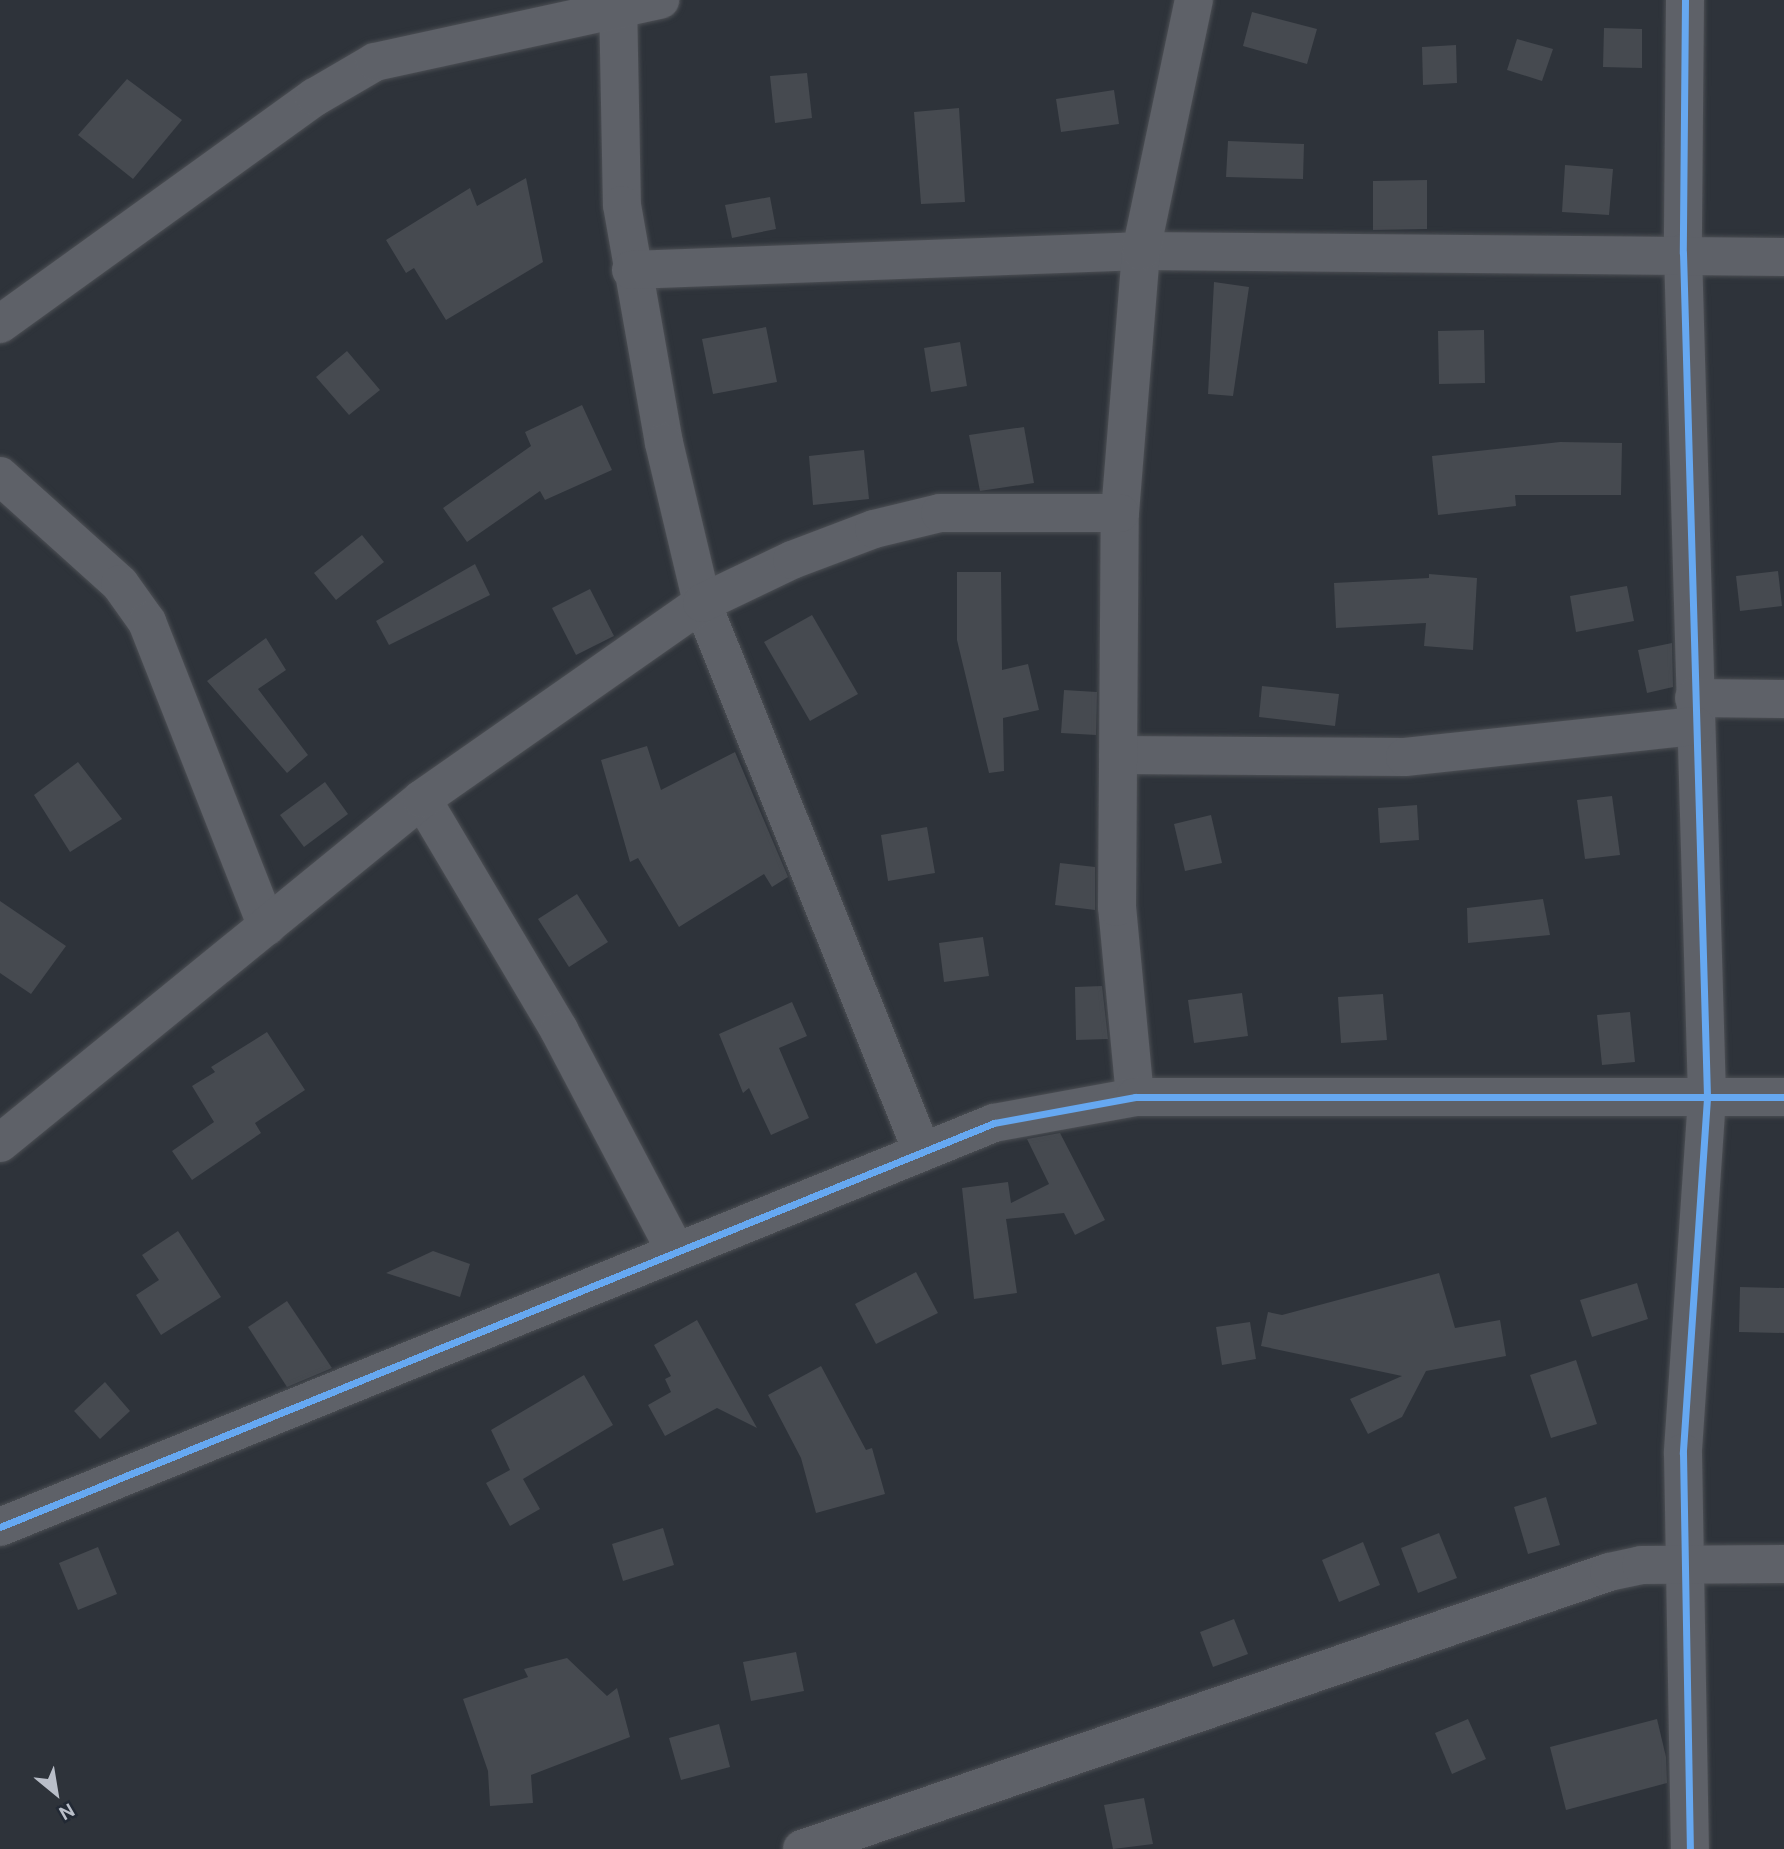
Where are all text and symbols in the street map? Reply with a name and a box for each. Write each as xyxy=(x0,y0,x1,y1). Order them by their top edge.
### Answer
north arrow xyxy=(21,1758,91,1828)
text: N xyxy=(55,1797,79,1826)

